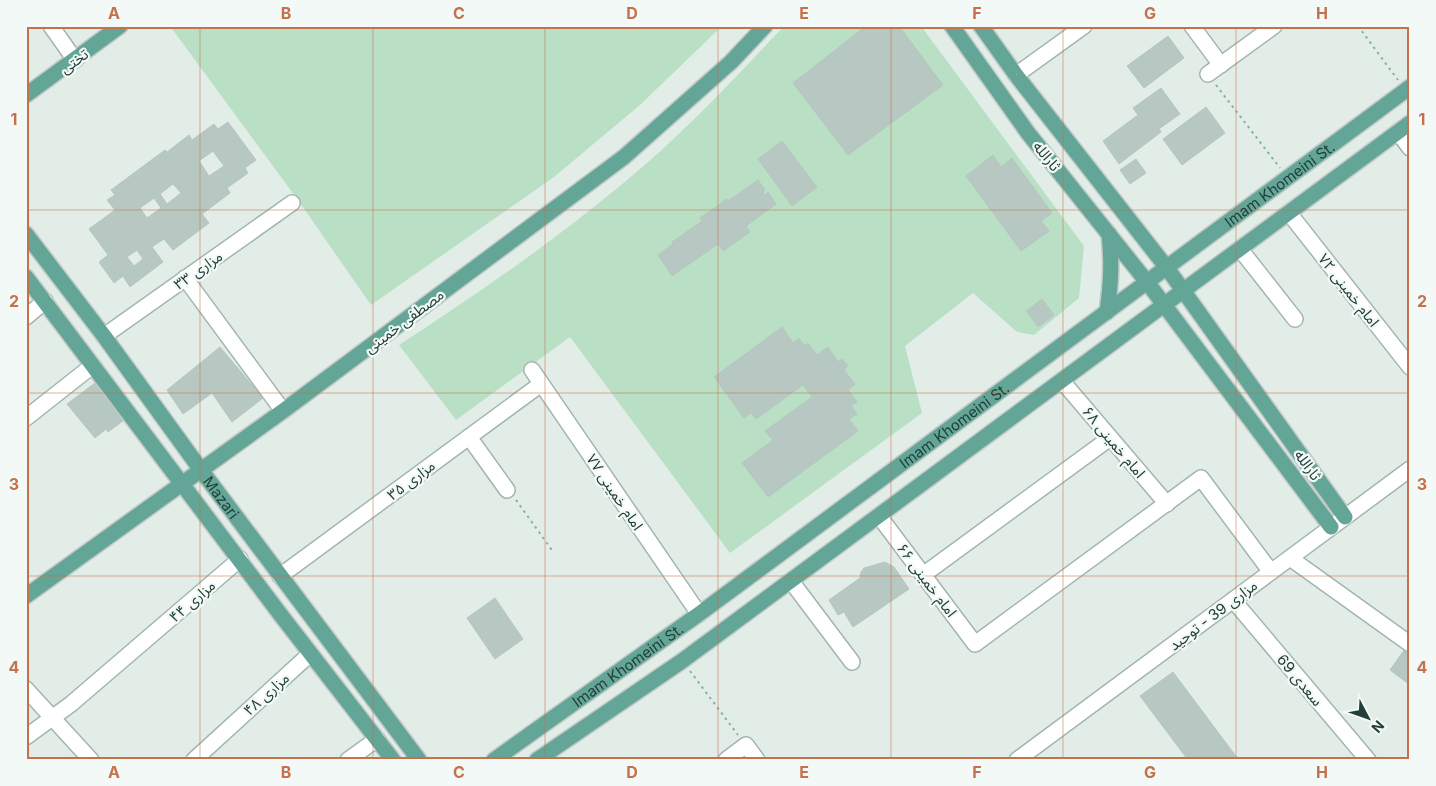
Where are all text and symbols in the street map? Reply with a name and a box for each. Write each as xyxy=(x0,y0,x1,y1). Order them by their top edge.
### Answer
text: A xyxy=(108,3,120,23)
text: B xyxy=(281,3,291,23)
text: C xyxy=(453,3,465,23)
text: D xyxy=(626,3,638,23)
text: E xyxy=(799,3,809,23)
text: F xyxy=(972,3,982,23)
text: G xyxy=(1144,3,1156,23)
text: H xyxy=(1316,3,1328,23)
street label: تختی xyxy=(56,44,92,78)
text: 1 xyxy=(11,109,17,129)
text: 1 xyxy=(1419,109,1425,129)
street label: ثارالله xyxy=(1029,137,1065,175)
street label: Imam Khomeini St. xyxy=(1221,137,1338,231)
street label: مزاری ۳۳ xyxy=(170,246,226,294)
street label: امام خمینی ۷۲ xyxy=(1313,249,1384,332)
street label: مصطفی خمینی xyxy=(360,285,448,357)
text: 2 xyxy=(9,291,19,311)
text: 2 xyxy=(1417,291,1427,311)
street label: Imam Khomeini St. xyxy=(895,378,1013,472)
street label: امام خمینی ۶۸ xyxy=(1077,402,1150,483)
street label: ثارالله xyxy=(1291,446,1325,484)
street label: امام خمینی ۷۷ xyxy=(581,450,647,535)
street label: مزاری ۳۵ xyxy=(383,456,439,504)
street label: Mazari xyxy=(199,472,244,522)
text: 3 xyxy=(9,474,19,494)
text: 3 xyxy=(1417,474,1427,494)
street label: امام خمینی ۶۶ xyxy=(891,539,961,622)
street label: مزاری ۴۴ xyxy=(165,576,219,626)
street label: مزاری 39 - توحید xyxy=(1165,576,1261,654)
street label: Imam Khomeini St. xyxy=(568,619,687,711)
street label: سعدی 69 xyxy=(1273,650,1327,710)
text: 4 xyxy=(9,657,20,677)
text: 4 xyxy=(1417,657,1428,677)
street label: مزاری ۴۸ xyxy=(239,668,293,720)
north arrow xyxy=(1344,694,1394,744)
text: N xyxy=(1368,717,1388,736)
text: A xyxy=(108,762,120,782)
text: B xyxy=(281,762,291,782)
text: C xyxy=(453,762,465,782)
text: D xyxy=(626,762,638,782)
text: E xyxy=(799,762,809,782)
text: F xyxy=(972,762,982,782)
text: G xyxy=(1144,762,1156,782)
text: H xyxy=(1316,762,1328,782)

